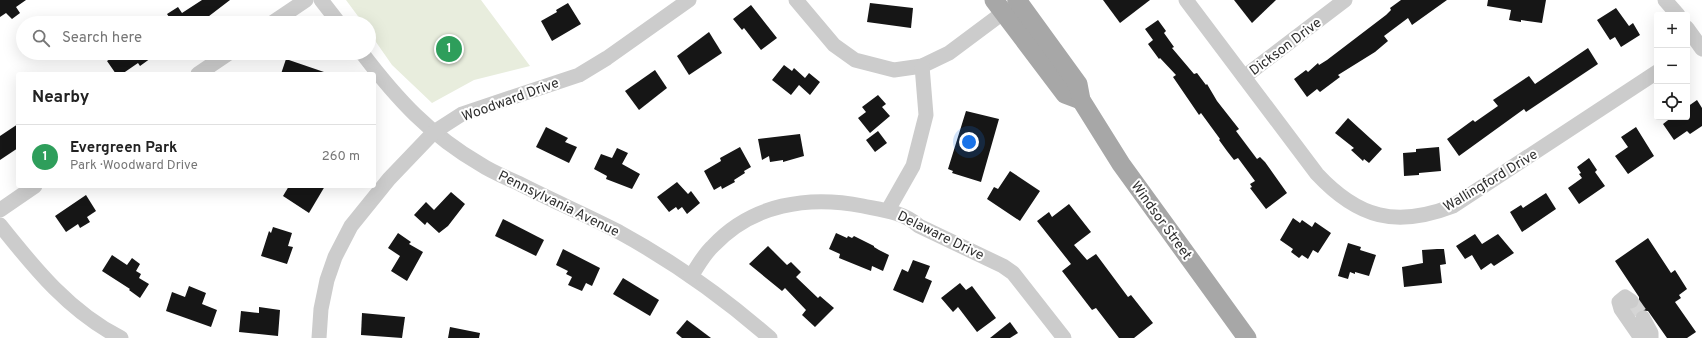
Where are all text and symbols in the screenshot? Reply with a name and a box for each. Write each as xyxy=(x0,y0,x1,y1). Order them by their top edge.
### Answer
map controls xyxy=(1654,12,1690,120)
button: + xyxy=(1654,12,1690,48)
street label: Dickson Drive xyxy=(1247,15,1325,80)
search box xyxy=(16,16,376,60)
icon: search xyxy=(30,27,52,49)
text: Search here xyxy=(62,29,142,48)
pin: 1 xyxy=(436,34,462,64)
button: − xyxy=(1654,48,1690,84)
street label: Woodward Drive xyxy=(460,75,561,126)
button: locate xyxy=(1654,84,1690,120)
text: Nearby xyxy=(32,87,89,109)
your location xyxy=(959,132,979,152)
text: Evergreen Park xyxy=(70,139,177,158)
street label: Wallingford Drive xyxy=(1440,146,1541,216)
text: 1 xyxy=(42,149,48,165)
text: 260 m xyxy=(322,149,360,165)
text: Park · Woodward Drive xyxy=(70,158,198,174)
street label: Pennsylvania Avenue xyxy=(495,168,622,241)
street label: Windsor Street xyxy=(1127,178,1195,263)
street label: Delaware Drive xyxy=(894,208,986,265)

